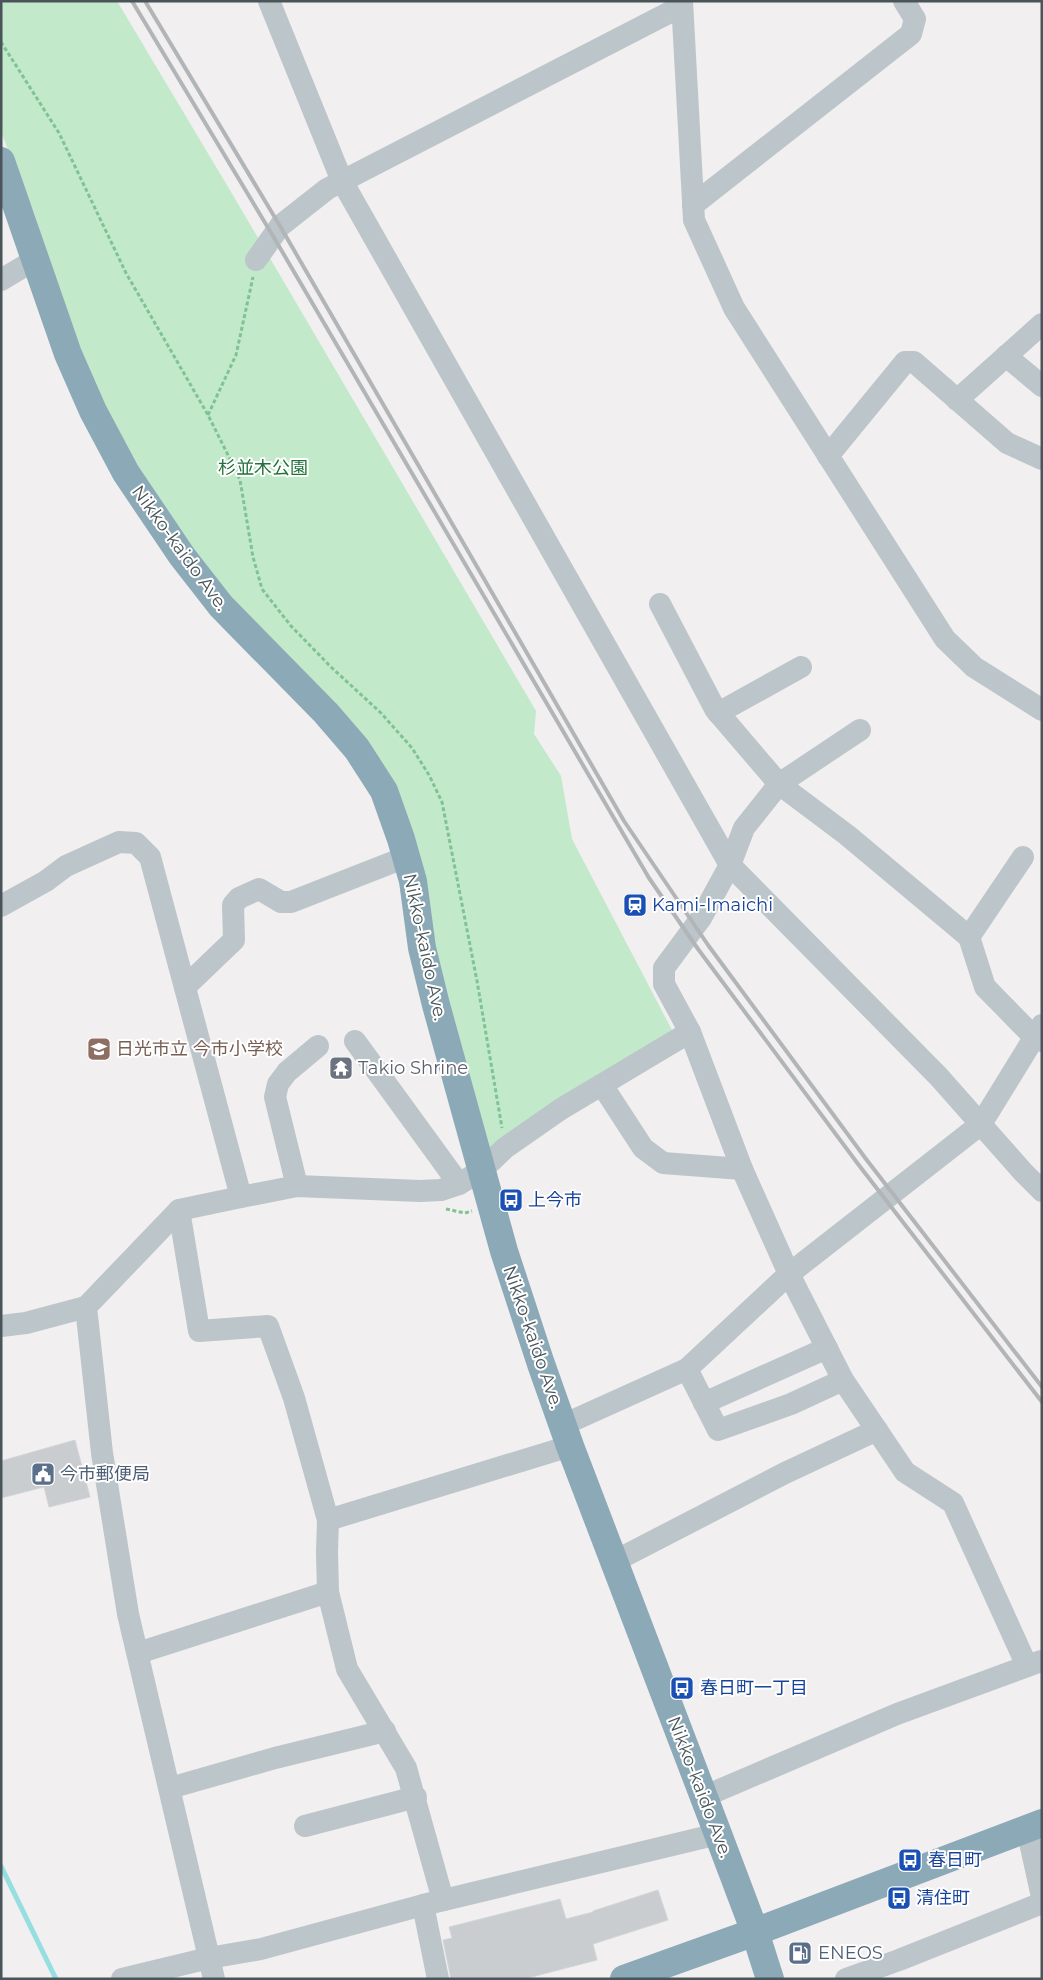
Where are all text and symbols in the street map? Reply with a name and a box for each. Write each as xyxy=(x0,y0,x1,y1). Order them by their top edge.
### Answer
park label: 杉並木公園 xyxy=(218,457,308,479)
street label: Nikko-kaido Ave. xyxy=(127,481,233,615)
street label: Nikko-kaido Ave. xyxy=(399,871,451,1023)
station icon: Kami-Imaichi xyxy=(622,892,648,918)
place label: Kami-Imaichi xyxy=(652,894,773,916)
school or university icon: 日光市立 今市小学校 xyxy=(86,1036,112,1062)
place label: 日光市立 今市小学校 xyxy=(116,1038,283,1060)
temple icon: Takio Shrine xyxy=(328,1055,354,1081)
place label: Takio Shrine xyxy=(358,1057,468,1079)
bus stop icon: 上今市 xyxy=(498,1187,524,1213)
place label: 上今市 xyxy=(528,1189,582,1211)
street label: Nikko-kaido Ave. xyxy=(498,1263,568,1411)
public building icon: 今市郵便局 xyxy=(30,1461,56,1487)
place label: 今市郵便局 xyxy=(60,1463,150,1485)
bus stop icon: 春日町一丁目 xyxy=(669,1675,695,1701)
place label: 春日町一丁目 xyxy=(700,1677,808,1699)
street label: Nikko-kaido Ave. xyxy=(663,1713,737,1861)
bus stop icon: 春日町 xyxy=(897,1847,923,1873)
place label: 春日町 xyxy=(928,1849,982,1871)
bus stop icon: 清住町 xyxy=(886,1885,912,1911)
place label: 清住町 xyxy=(916,1887,970,1909)
fuel station icon: ENEOS xyxy=(787,1940,813,1966)
place label: ENEOS xyxy=(818,1942,883,1964)

